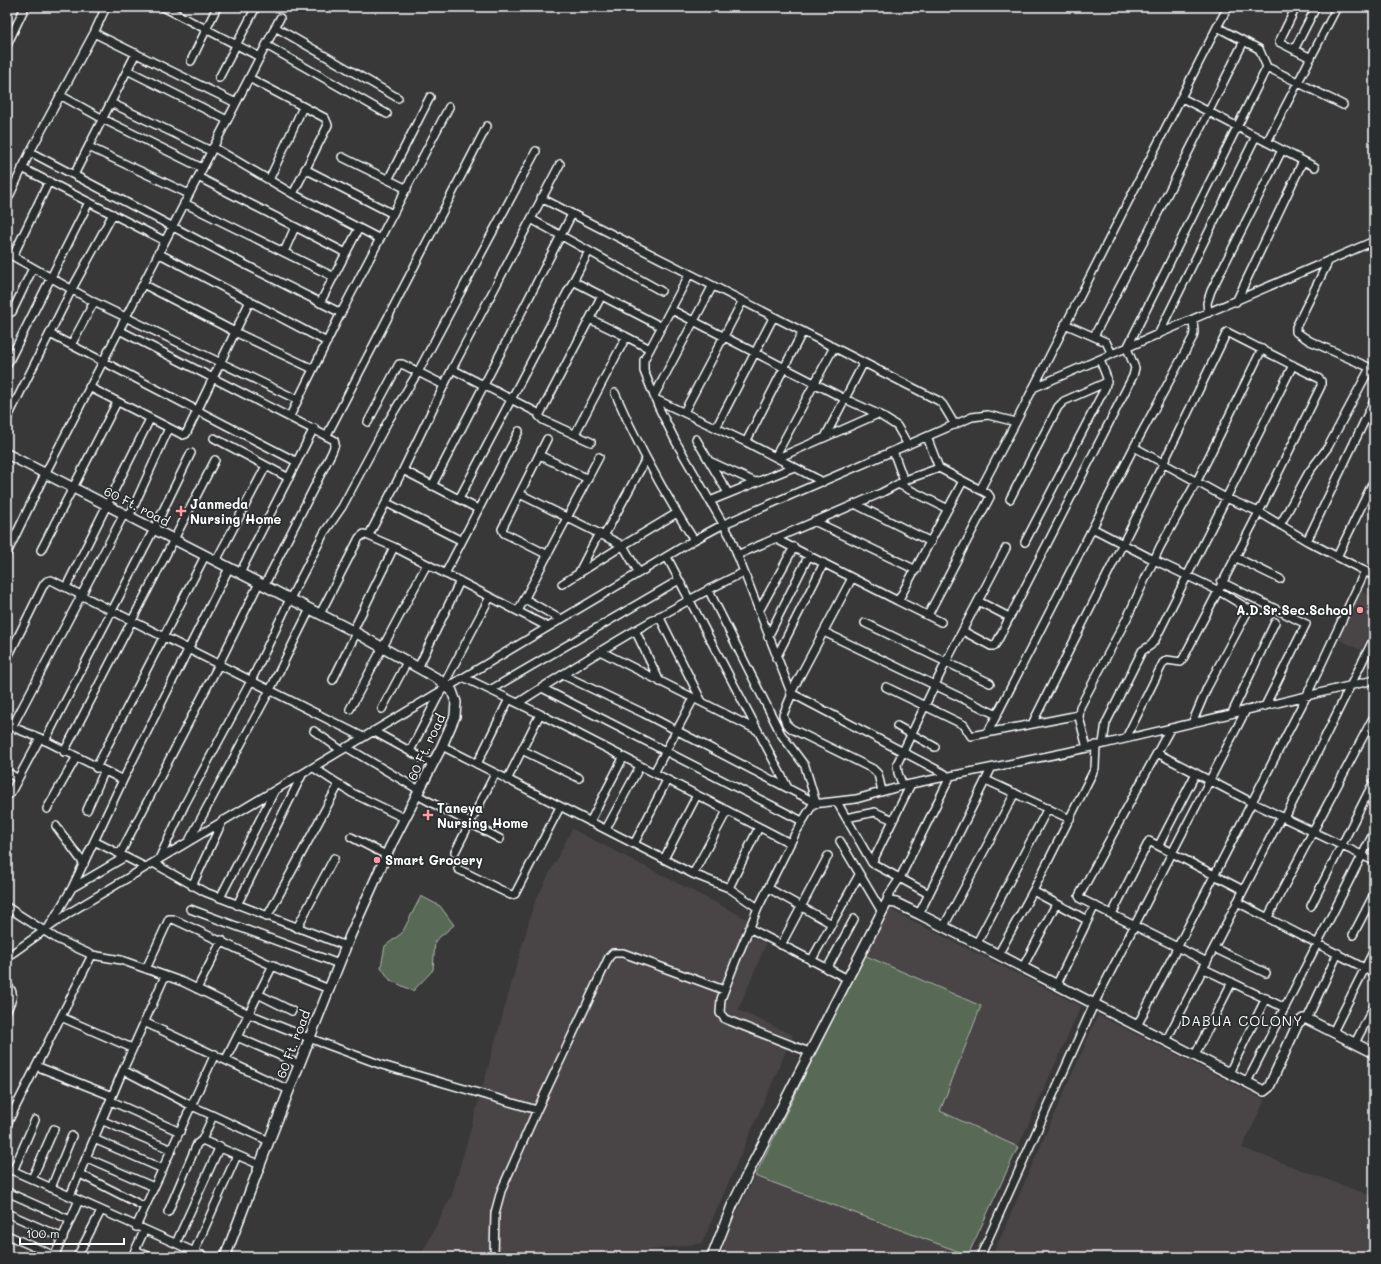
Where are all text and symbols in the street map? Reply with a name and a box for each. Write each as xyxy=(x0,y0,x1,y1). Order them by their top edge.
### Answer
street label: 60 Ft. road xyxy=(101,482,173,529)
place label: Janmeda Nursing Home xyxy=(190,495,282,527)
marker: Janmeda Nursing Home xyxy=(175,505,187,517)
place label: A.D.Sr.Sec.School xyxy=(1236,601,1352,618)
marker: A.D.Sr.Sec.School xyxy=(1355,605,1365,615)
street label: 60 Ft. road xyxy=(403,711,448,783)
place label: Taneya Nursing Home xyxy=(437,799,529,831)
marker: Taneya Nursing Home xyxy=(422,809,434,821)
place label: Smart Grocery xyxy=(385,851,483,869)
marker: Smart Grocery xyxy=(372,855,382,865)
street label: 60 Ft. road xyxy=(272,1007,313,1080)
district label: DABUA COLONY xyxy=(1181,1011,1303,1030)
scale bar xyxy=(20,1220,124,1246)
text: 100 m xyxy=(26,1225,60,1241)

